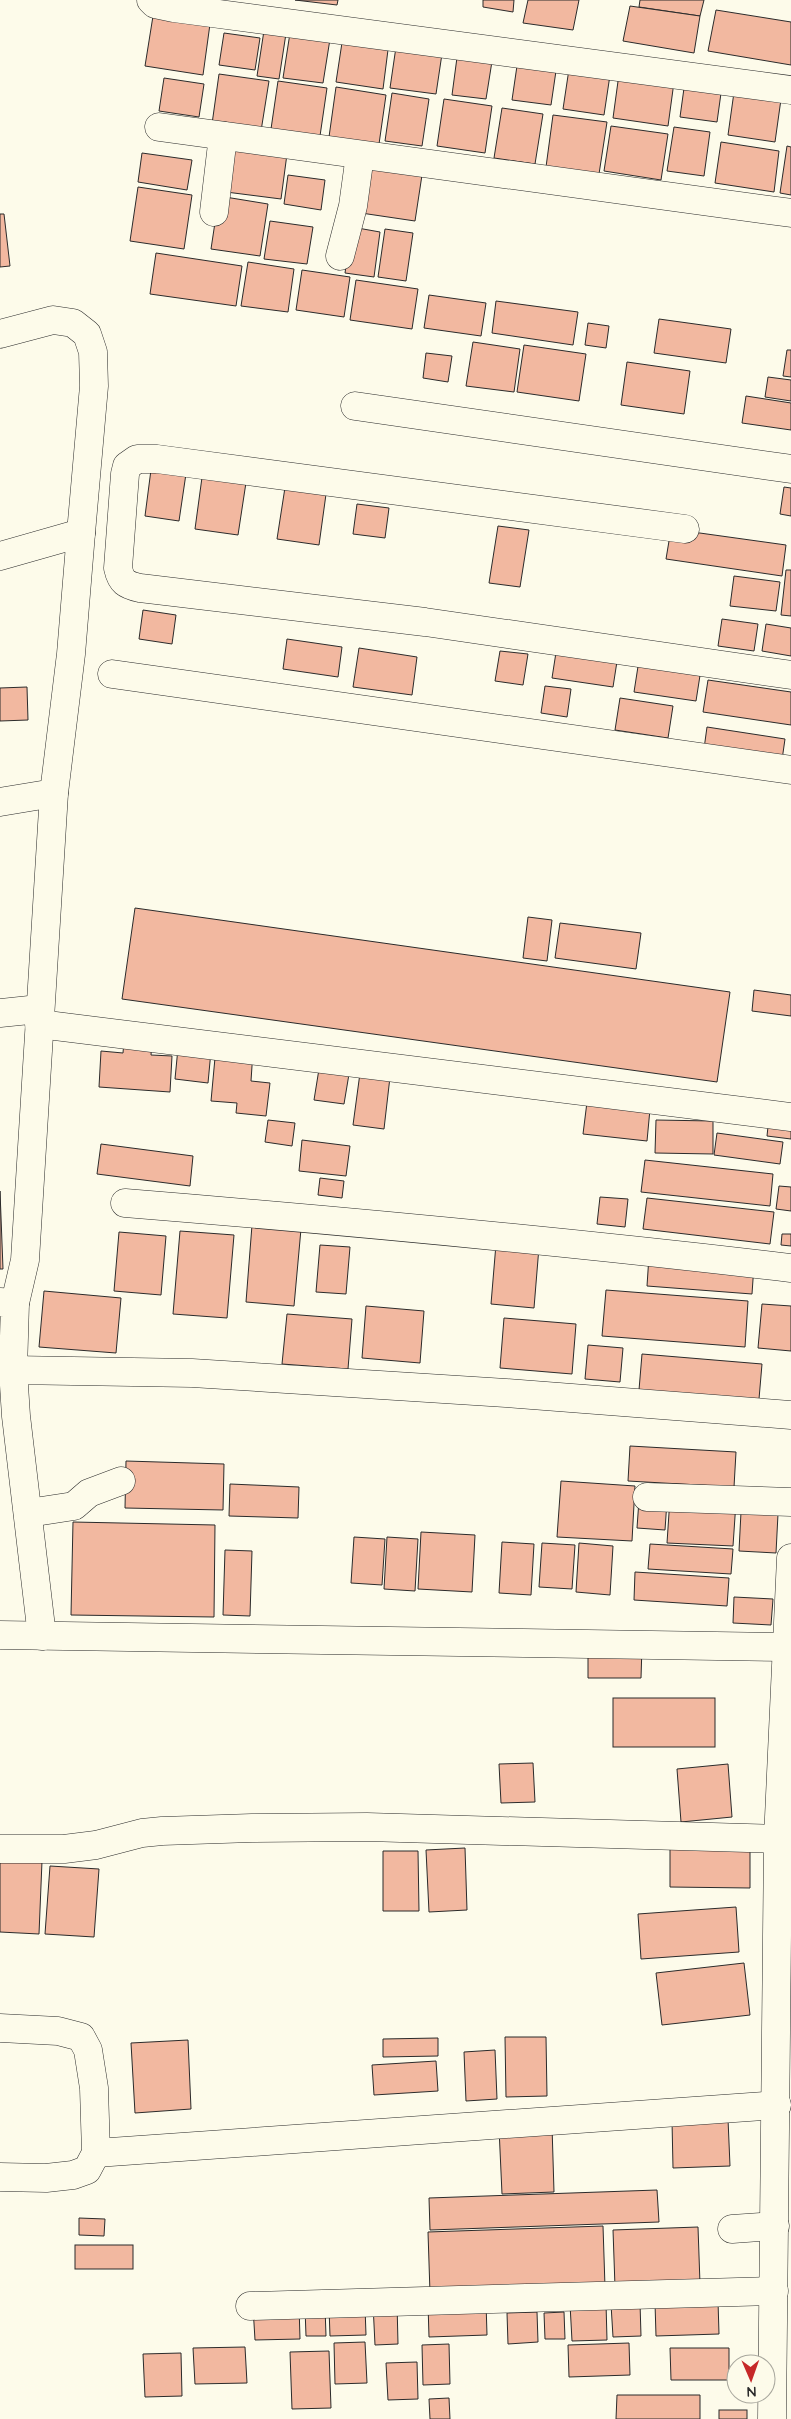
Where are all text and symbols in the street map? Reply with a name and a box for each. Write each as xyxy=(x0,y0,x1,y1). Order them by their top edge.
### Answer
north arrow xyxy=(726,2354,776,2404)
text: N xyxy=(746,2383,757,2401)

